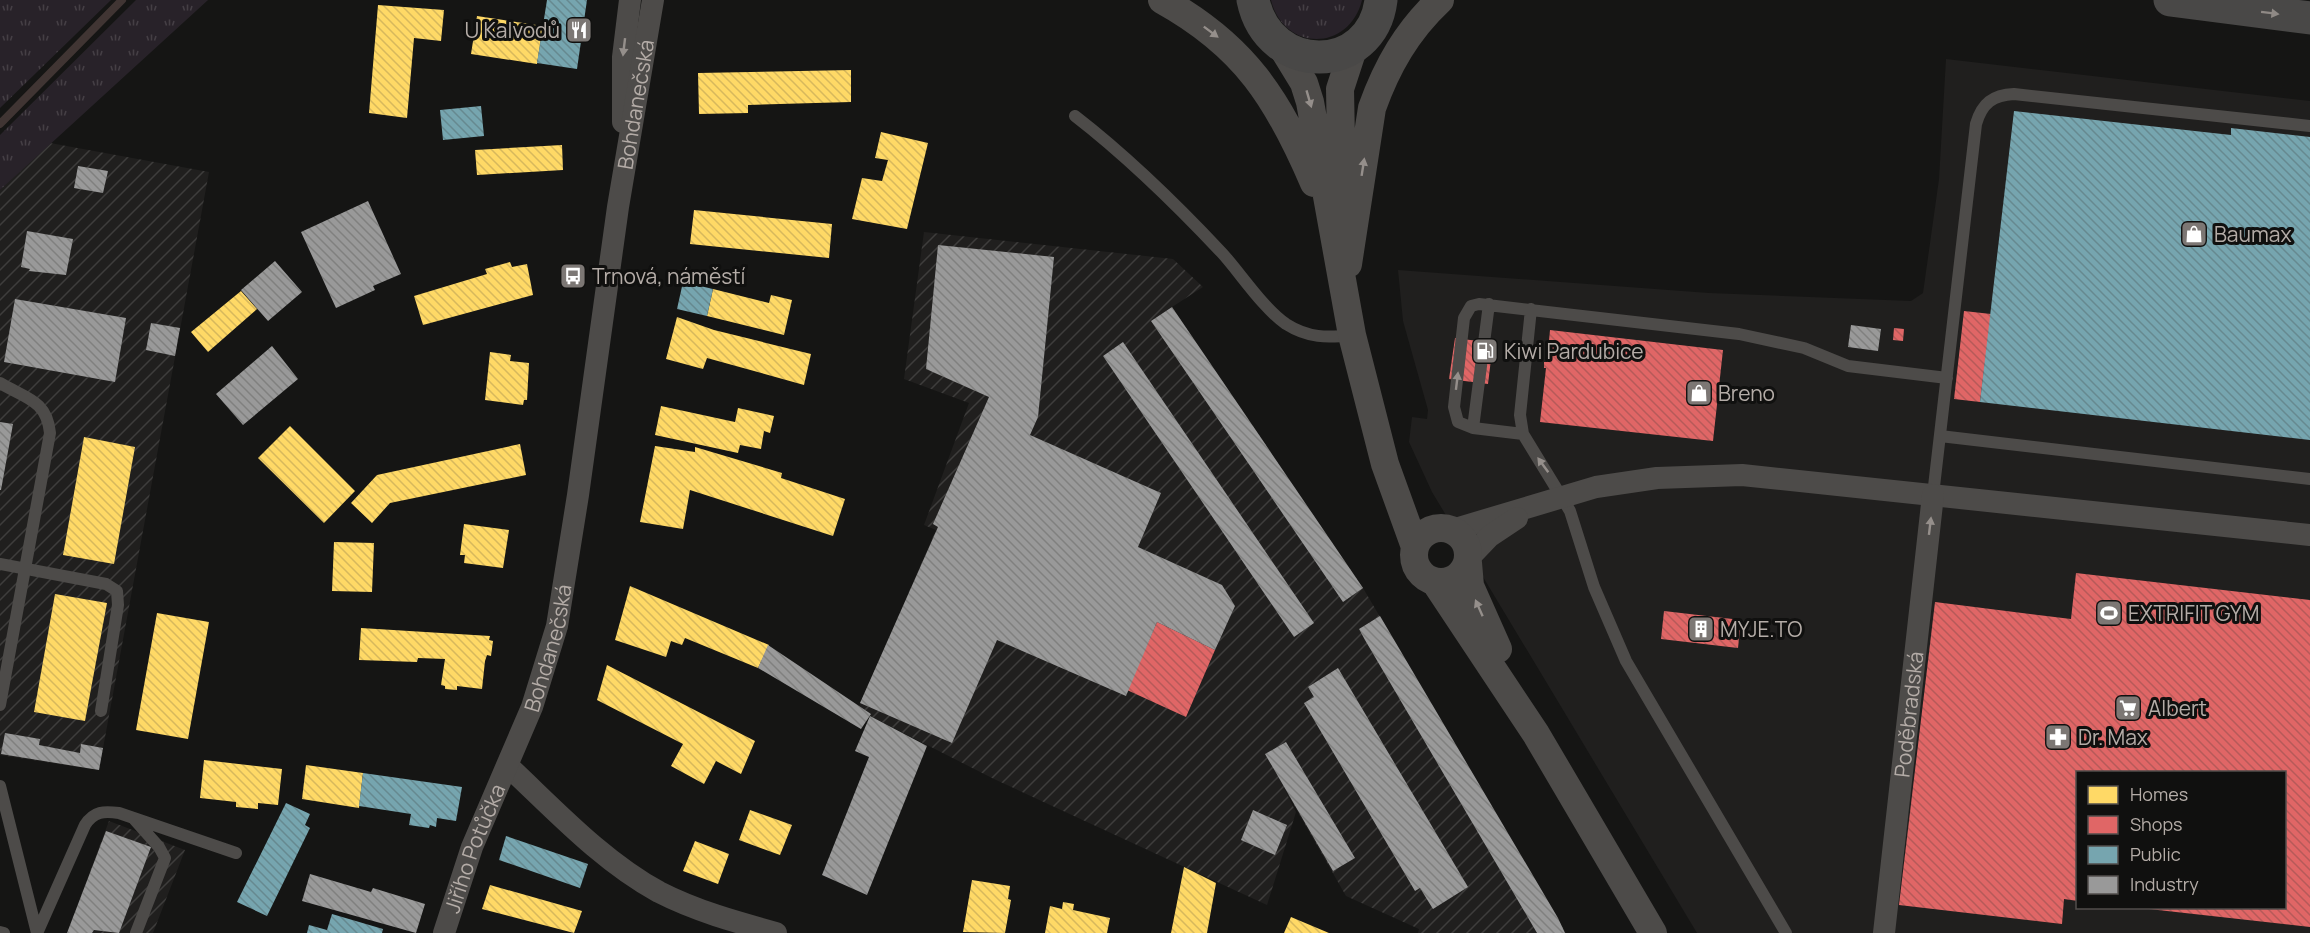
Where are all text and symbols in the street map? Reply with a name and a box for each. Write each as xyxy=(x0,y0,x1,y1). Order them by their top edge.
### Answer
one-way arrow xyxy=(2261,8,2280,18)
restaurant icon: U Kalvodů xyxy=(564,15,594,45)
place label: U Kalvodů xyxy=(464,16,560,44)
one-way arrow xyxy=(1204,26,1219,38)
street label: Bohdanečská xyxy=(611,37,660,172)
one-way arrow xyxy=(619,38,629,57)
one-way arrow xyxy=(1305,90,1314,108)
one-way arrow xyxy=(1359,157,1368,176)
shop icon: Baumax xyxy=(2179,219,2209,249)
place label: Baumax xyxy=(2214,220,2292,248)
bus stop icon: Trnová, náměstí xyxy=(558,261,588,291)
place label: Trnová, náměstí xyxy=(592,262,746,290)
fuel station icon: Kiwi Pardubice xyxy=(1470,336,1500,366)
place label: Kiwi Pardubice xyxy=(1504,337,1644,365)
one-way arrow xyxy=(1452,372,1462,391)
shop icon: Breno xyxy=(1684,378,1714,408)
place label: Breno xyxy=(1718,379,1775,407)
one-way arrow xyxy=(1537,458,1549,474)
one-way arrow xyxy=(1925,516,1935,535)
street label: Bohdanečská xyxy=(517,582,577,715)
sports icon: EXTRIFIT GYM xyxy=(2094,598,2124,628)
one-way arrow xyxy=(1474,599,1484,617)
place label: EXTRIFIT GYM xyxy=(2128,599,2259,627)
building icon: MYJE.TO xyxy=(1686,614,1716,644)
place label: MYJE.TO xyxy=(1720,615,1802,643)
street label: Poděbradská xyxy=(1888,650,1929,779)
supermarket icon: Albert xyxy=(2113,693,2143,723)
place label: Albert xyxy=(2148,694,2207,722)
pharmacy icon: Dr. Max xyxy=(2043,722,2073,752)
place label: Dr. Max xyxy=(2078,723,2148,751)
legend xyxy=(2076,771,2286,909)
street label: Jiřího Potůčka xyxy=(438,779,511,916)
text: Homes xyxy=(2130,782,2188,806)
text: Shops xyxy=(2130,812,2182,836)
text: Public xyxy=(2130,842,2181,866)
text: Industry xyxy=(2130,872,2199,896)

